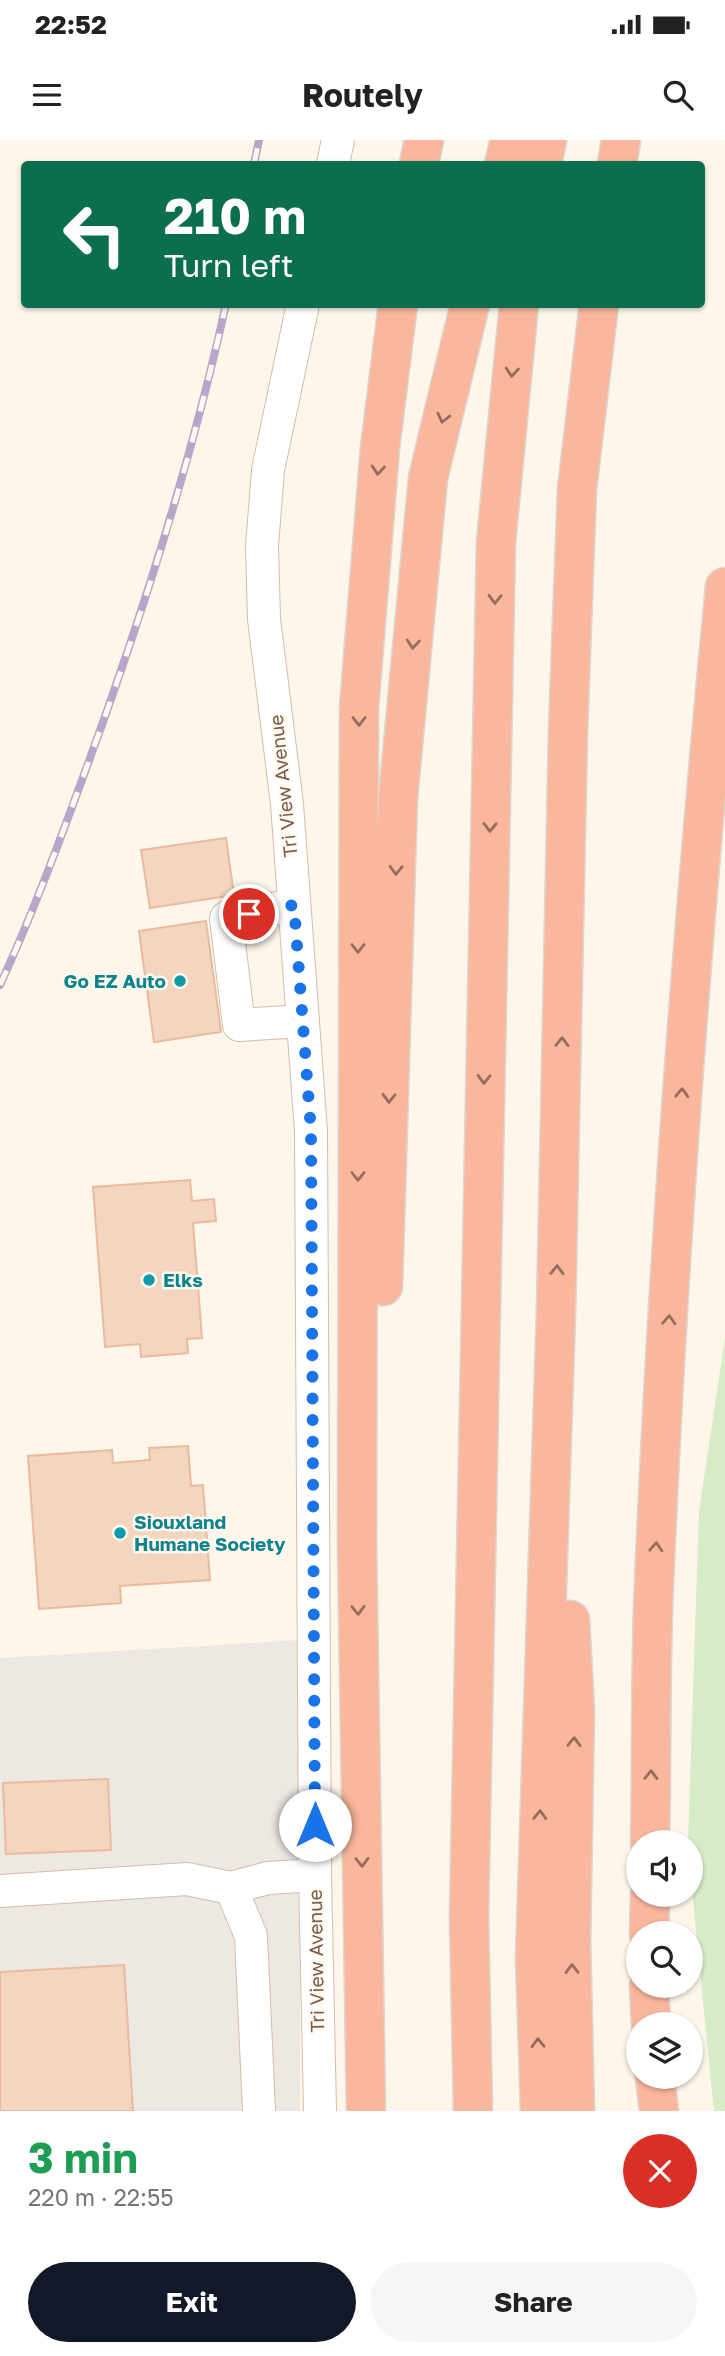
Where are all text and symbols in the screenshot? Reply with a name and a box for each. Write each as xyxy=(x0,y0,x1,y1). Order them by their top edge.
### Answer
text: 22:52 xyxy=(35,9,107,40)
icon: menu xyxy=(28,76,66,114)
text: Routely xyxy=(302,76,423,114)
icon: search xyxy=(659,76,697,114)
text: 210 m xyxy=(164,186,306,245)
icon: left xyxy=(49,189,140,280)
text: Turn left xyxy=(164,246,293,284)
one-way arrow xyxy=(505,367,520,378)
one-way arrow xyxy=(436,412,451,424)
one-way arrow xyxy=(371,464,386,475)
one-way arrow xyxy=(487,594,503,605)
one-way arrow xyxy=(405,638,420,649)
street label: Tri View Avenue xyxy=(264,714,301,858)
one-way arrow xyxy=(351,716,367,727)
one-way arrow xyxy=(483,821,498,832)
one-way arrow xyxy=(388,865,403,876)
pin xyxy=(219,884,279,944)
icon: arrive xyxy=(230,895,268,933)
one-way arrow xyxy=(350,944,366,954)
place label: Go EZ Auto xyxy=(64,969,166,992)
marker: Go EZ Auto xyxy=(172,973,188,989)
one-way arrow xyxy=(554,1037,570,1047)
one-way arrow xyxy=(477,1073,492,1084)
one-way arrow xyxy=(675,1087,690,1098)
one-way arrow xyxy=(381,1093,397,1103)
one-way arrow xyxy=(350,1171,366,1182)
one-way arrow xyxy=(550,1264,565,1275)
place label: Elks xyxy=(163,1268,203,1291)
marker: Elks xyxy=(141,1272,157,1288)
one-way arrow xyxy=(661,1314,676,1325)
place label: Siouxland Humane Society xyxy=(134,1510,286,1555)
marker: Siouxland Humane Society xyxy=(112,1525,128,1541)
one-way arrow xyxy=(648,1541,663,1552)
one-way arrow xyxy=(350,1605,366,1616)
one-way arrow xyxy=(566,1736,582,1747)
one-way arrow xyxy=(643,1769,659,1779)
position arrow xyxy=(278,1788,352,1862)
one-way arrow xyxy=(533,1810,548,1821)
map controls xyxy=(626,1830,703,2089)
button: sound xyxy=(626,1830,703,1907)
one-way arrow xyxy=(354,1857,369,1868)
street label: Tri View Avenue xyxy=(303,1889,328,2033)
button: search xyxy=(626,1921,703,1998)
one-way arrow xyxy=(564,1964,580,1974)
button: layers xyxy=(626,2012,703,2089)
one-way arrow xyxy=(530,2037,545,2048)
text: 3 min xyxy=(28,2132,138,2182)
button: close xyxy=(623,2134,697,2208)
text: 220 m · 22:55 xyxy=(28,2183,174,2211)
button: Exit xyxy=(28,2262,356,2342)
button: Share xyxy=(370,2262,697,2342)

